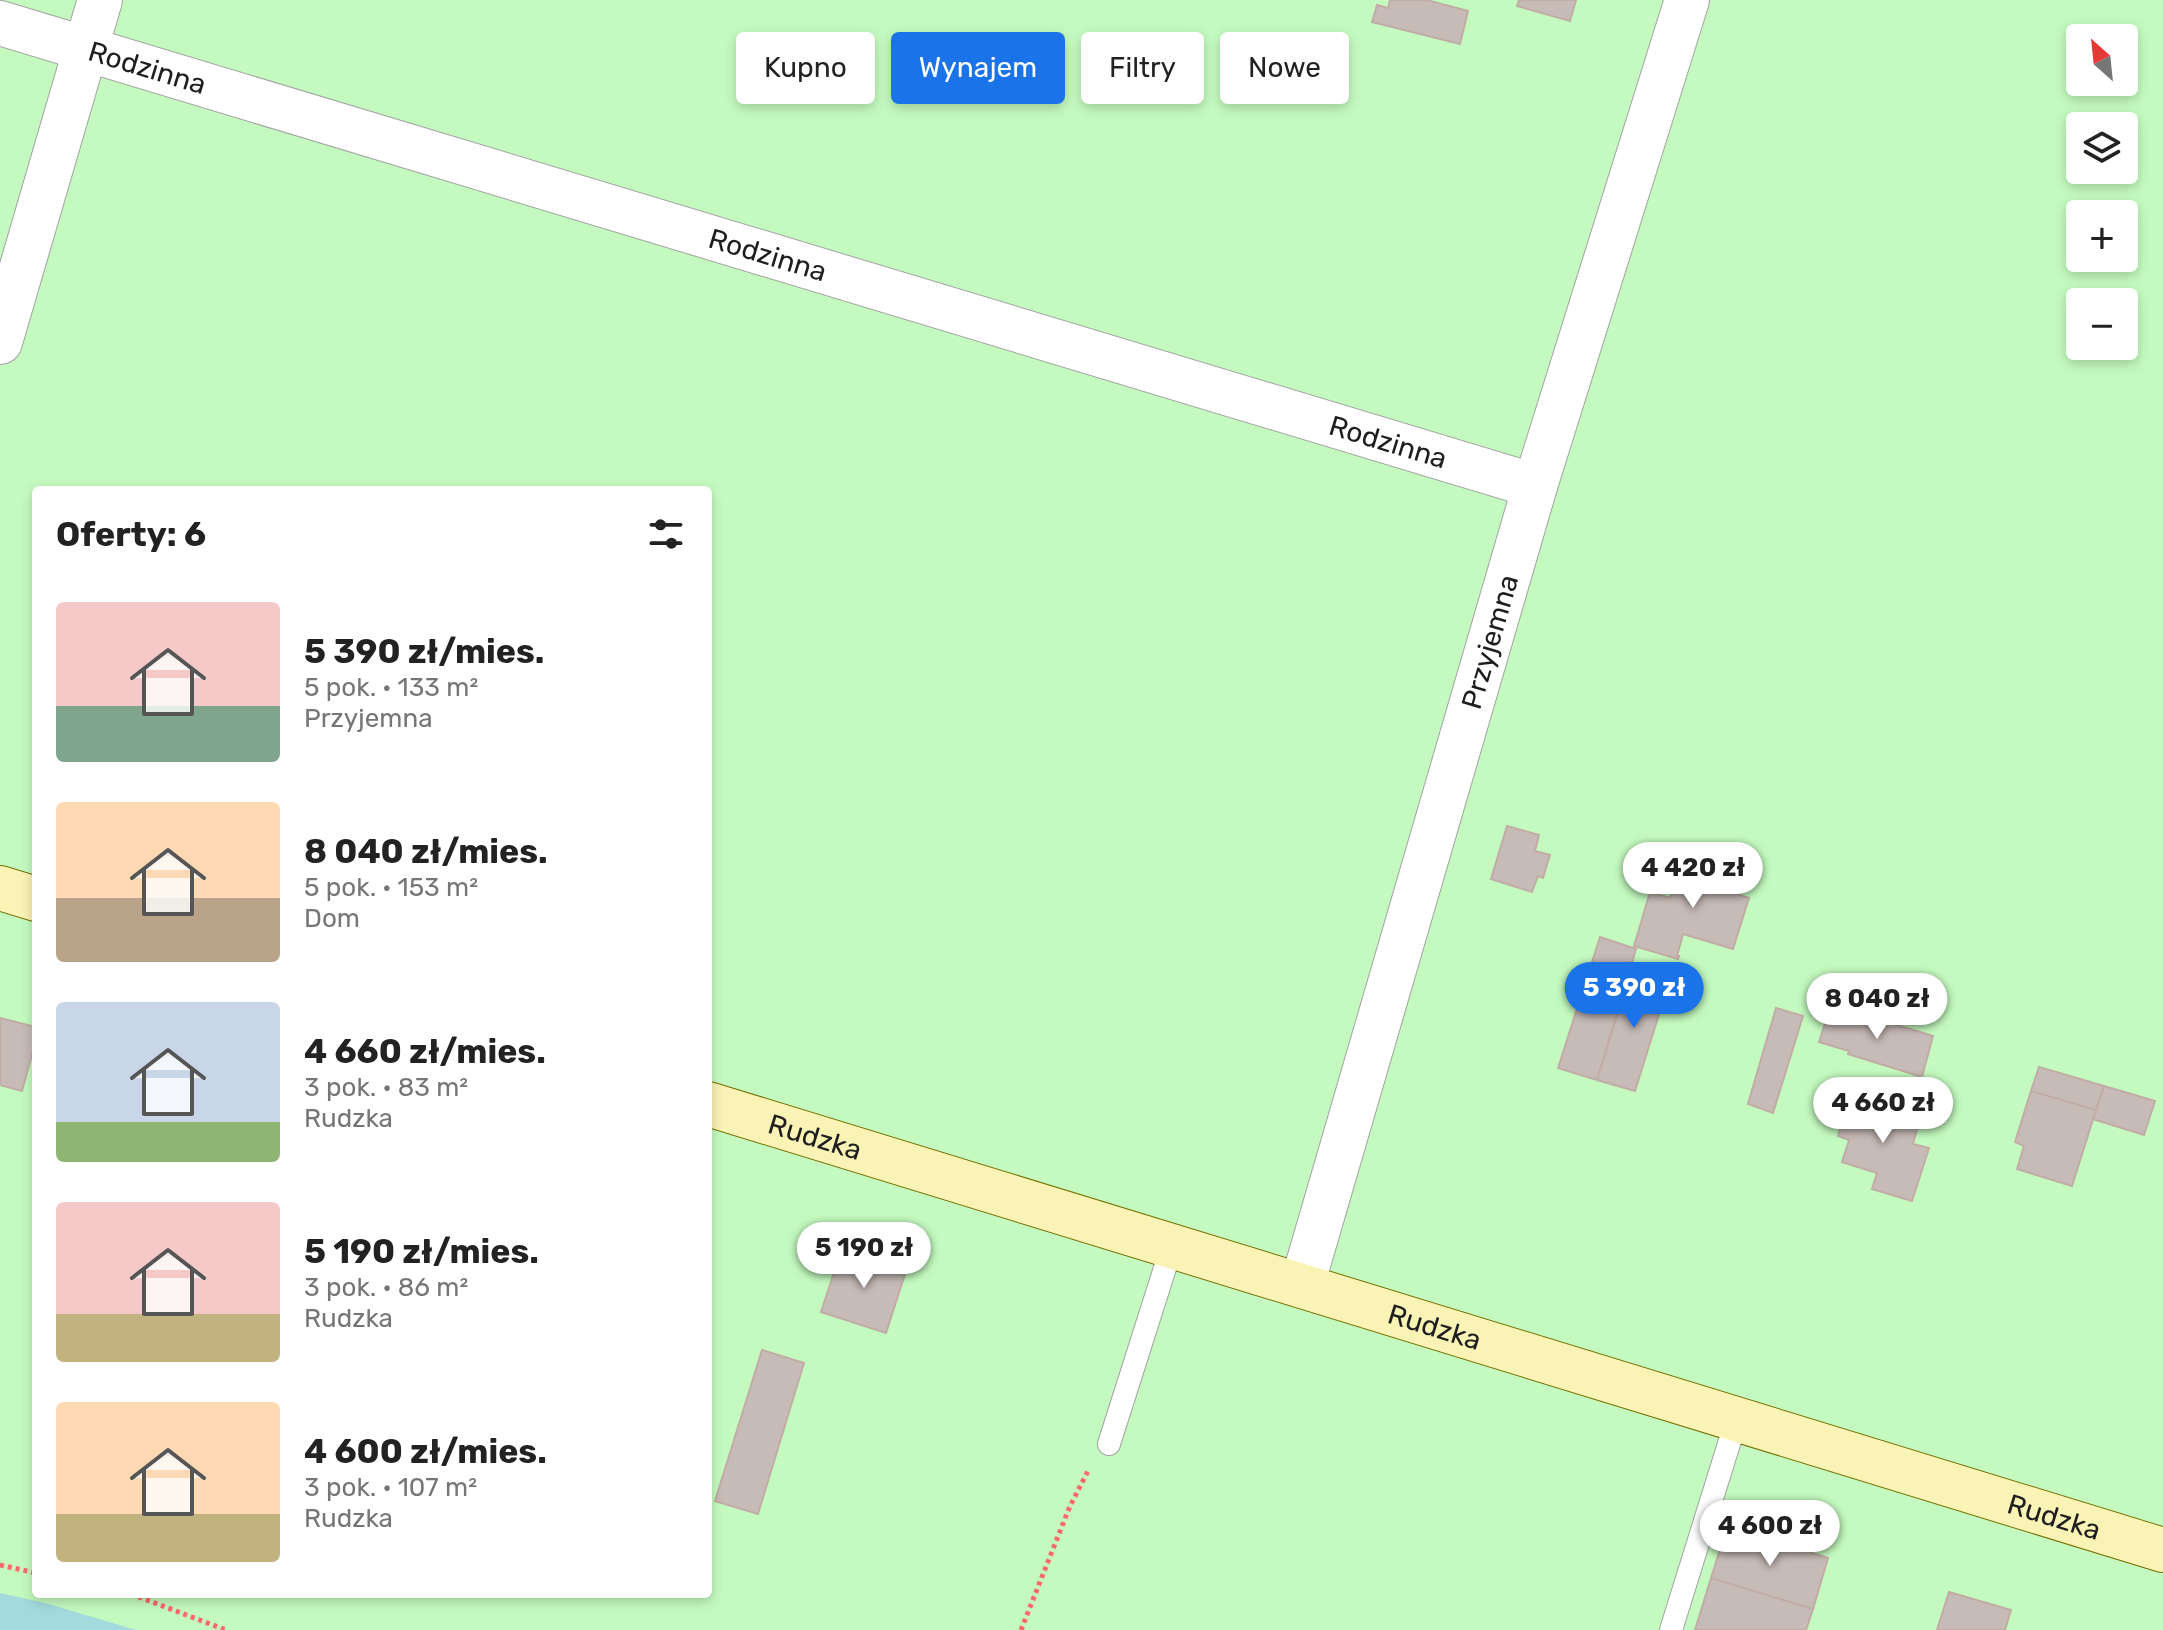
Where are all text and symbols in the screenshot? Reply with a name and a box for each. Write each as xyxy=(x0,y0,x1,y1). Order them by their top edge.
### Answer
north arrow xyxy=(2066,24,2138,96)
map controls xyxy=(2066,24,2138,360)
chip: Kupno xyxy=(736,32,875,104)
chip: Wynajem xyxy=(891,32,1065,104)
chip: Filtry xyxy=(1081,32,1204,104)
chip: Nowe xyxy=(1220,32,1349,104)
street label: Rodzinna xyxy=(85,34,210,101)
button: layers xyxy=(2066,112,2138,184)
button: + xyxy=(2066,200,2138,272)
street label: Rodzinna xyxy=(705,221,831,288)
button: − xyxy=(2066,288,2138,360)
street label: Rodzinna xyxy=(1325,408,1451,475)
icon: filters xyxy=(644,512,688,556)
text: Oferty: 6 xyxy=(56,514,206,555)
street label: Przyjemna xyxy=(1454,571,1525,713)
text: 5 390 zł/mies. xyxy=(304,631,544,672)
icon: home xyxy=(120,634,216,730)
text: 5 pok. · 133 m² xyxy=(304,672,478,703)
text: Przyjemna xyxy=(304,703,433,734)
text: 8 040 zł/mies. xyxy=(304,831,548,872)
icon: home xyxy=(120,834,216,930)
pin: 4 420 zł xyxy=(1610,842,1776,910)
text: 4 420 zł xyxy=(1641,852,1745,883)
text: 5 pok. · 153 m² xyxy=(304,872,478,903)
text: Dom xyxy=(304,903,360,934)
pin: 5 390 zł xyxy=(1551,962,1717,1030)
text: 5 390 zł xyxy=(1583,972,1685,1003)
pin: 8 040 zł xyxy=(1794,973,1960,1041)
text: 8 040 zł xyxy=(1824,983,1930,1014)
text: 4 660 zł/mies. xyxy=(304,1031,546,1072)
icon: home xyxy=(120,1034,216,1130)
text: 3 pok. · 83 m² xyxy=(304,1072,468,1103)
pin: 4 660 zł xyxy=(1800,1077,1966,1145)
text: 4 660 zł xyxy=(1831,1087,1935,1118)
text: Rudzka xyxy=(304,1103,393,1134)
street label: Rudzka xyxy=(764,1107,866,1167)
pin: 5 190 zł xyxy=(781,1222,947,1290)
text: 5 190 zł/mies. xyxy=(304,1231,539,1272)
text: 5 190 zł xyxy=(815,1232,913,1263)
icon: home xyxy=(120,1234,216,1330)
text: 3 pok. · 86 m² xyxy=(304,1272,468,1303)
street label: Rudzka xyxy=(1384,1297,1485,1357)
text: Rudzka xyxy=(304,1303,393,1334)
text: 4 600 zł/mies. xyxy=(304,1431,547,1472)
icon: home xyxy=(120,1434,216,1530)
text: 3 pok. · 107 m² xyxy=(304,1472,477,1503)
street label: Rudzka xyxy=(2004,1487,2105,1546)
pin: 4 600 zł xyxy=(1687,1500,1853,1568)
text: Rudzka xyxy=(304,1503,393,1534)
text: 4 600 zł xyxy=(1718,1510,1822,1541)

